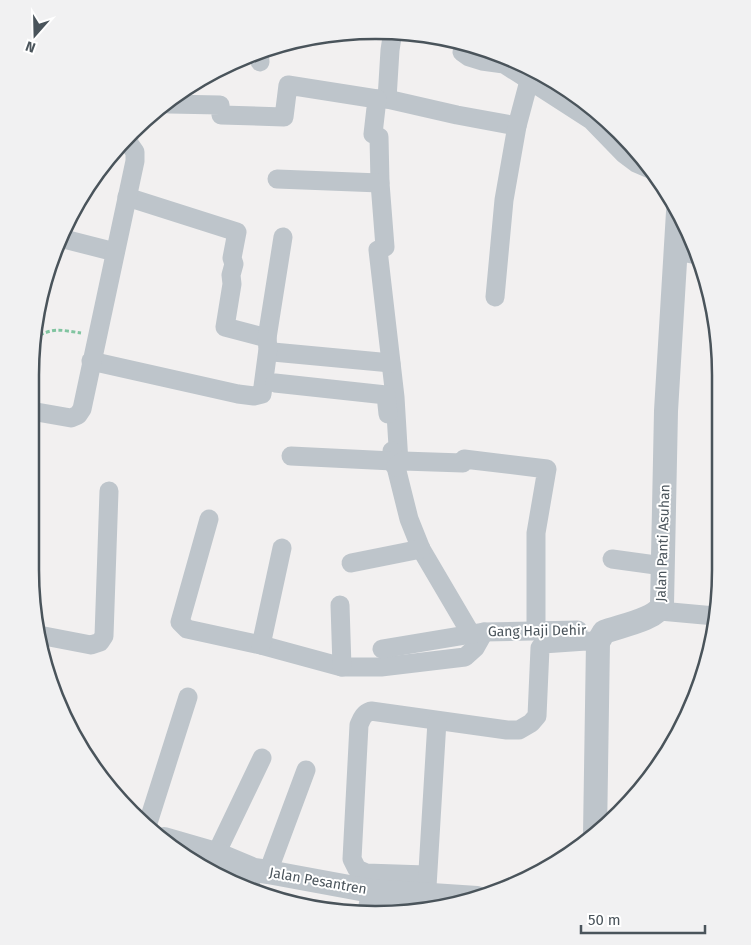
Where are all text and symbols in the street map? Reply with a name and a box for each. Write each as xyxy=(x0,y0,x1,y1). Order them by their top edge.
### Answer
north arrow xyxy=(10,10,60,60)
text: N xyxy=(23,37,38,56)
street label: Jalan Panti Asuhan xyxy=(652,484,674,602)
street label: Gang Haji Dehir xyxy=(488,622,587,640)
street label: Jalan Pesantren xyxy=(268,864,368,898)
scale bar xyxy=(581,902,705,934)
text: 50 m xyxy=(588,911,621,929)

